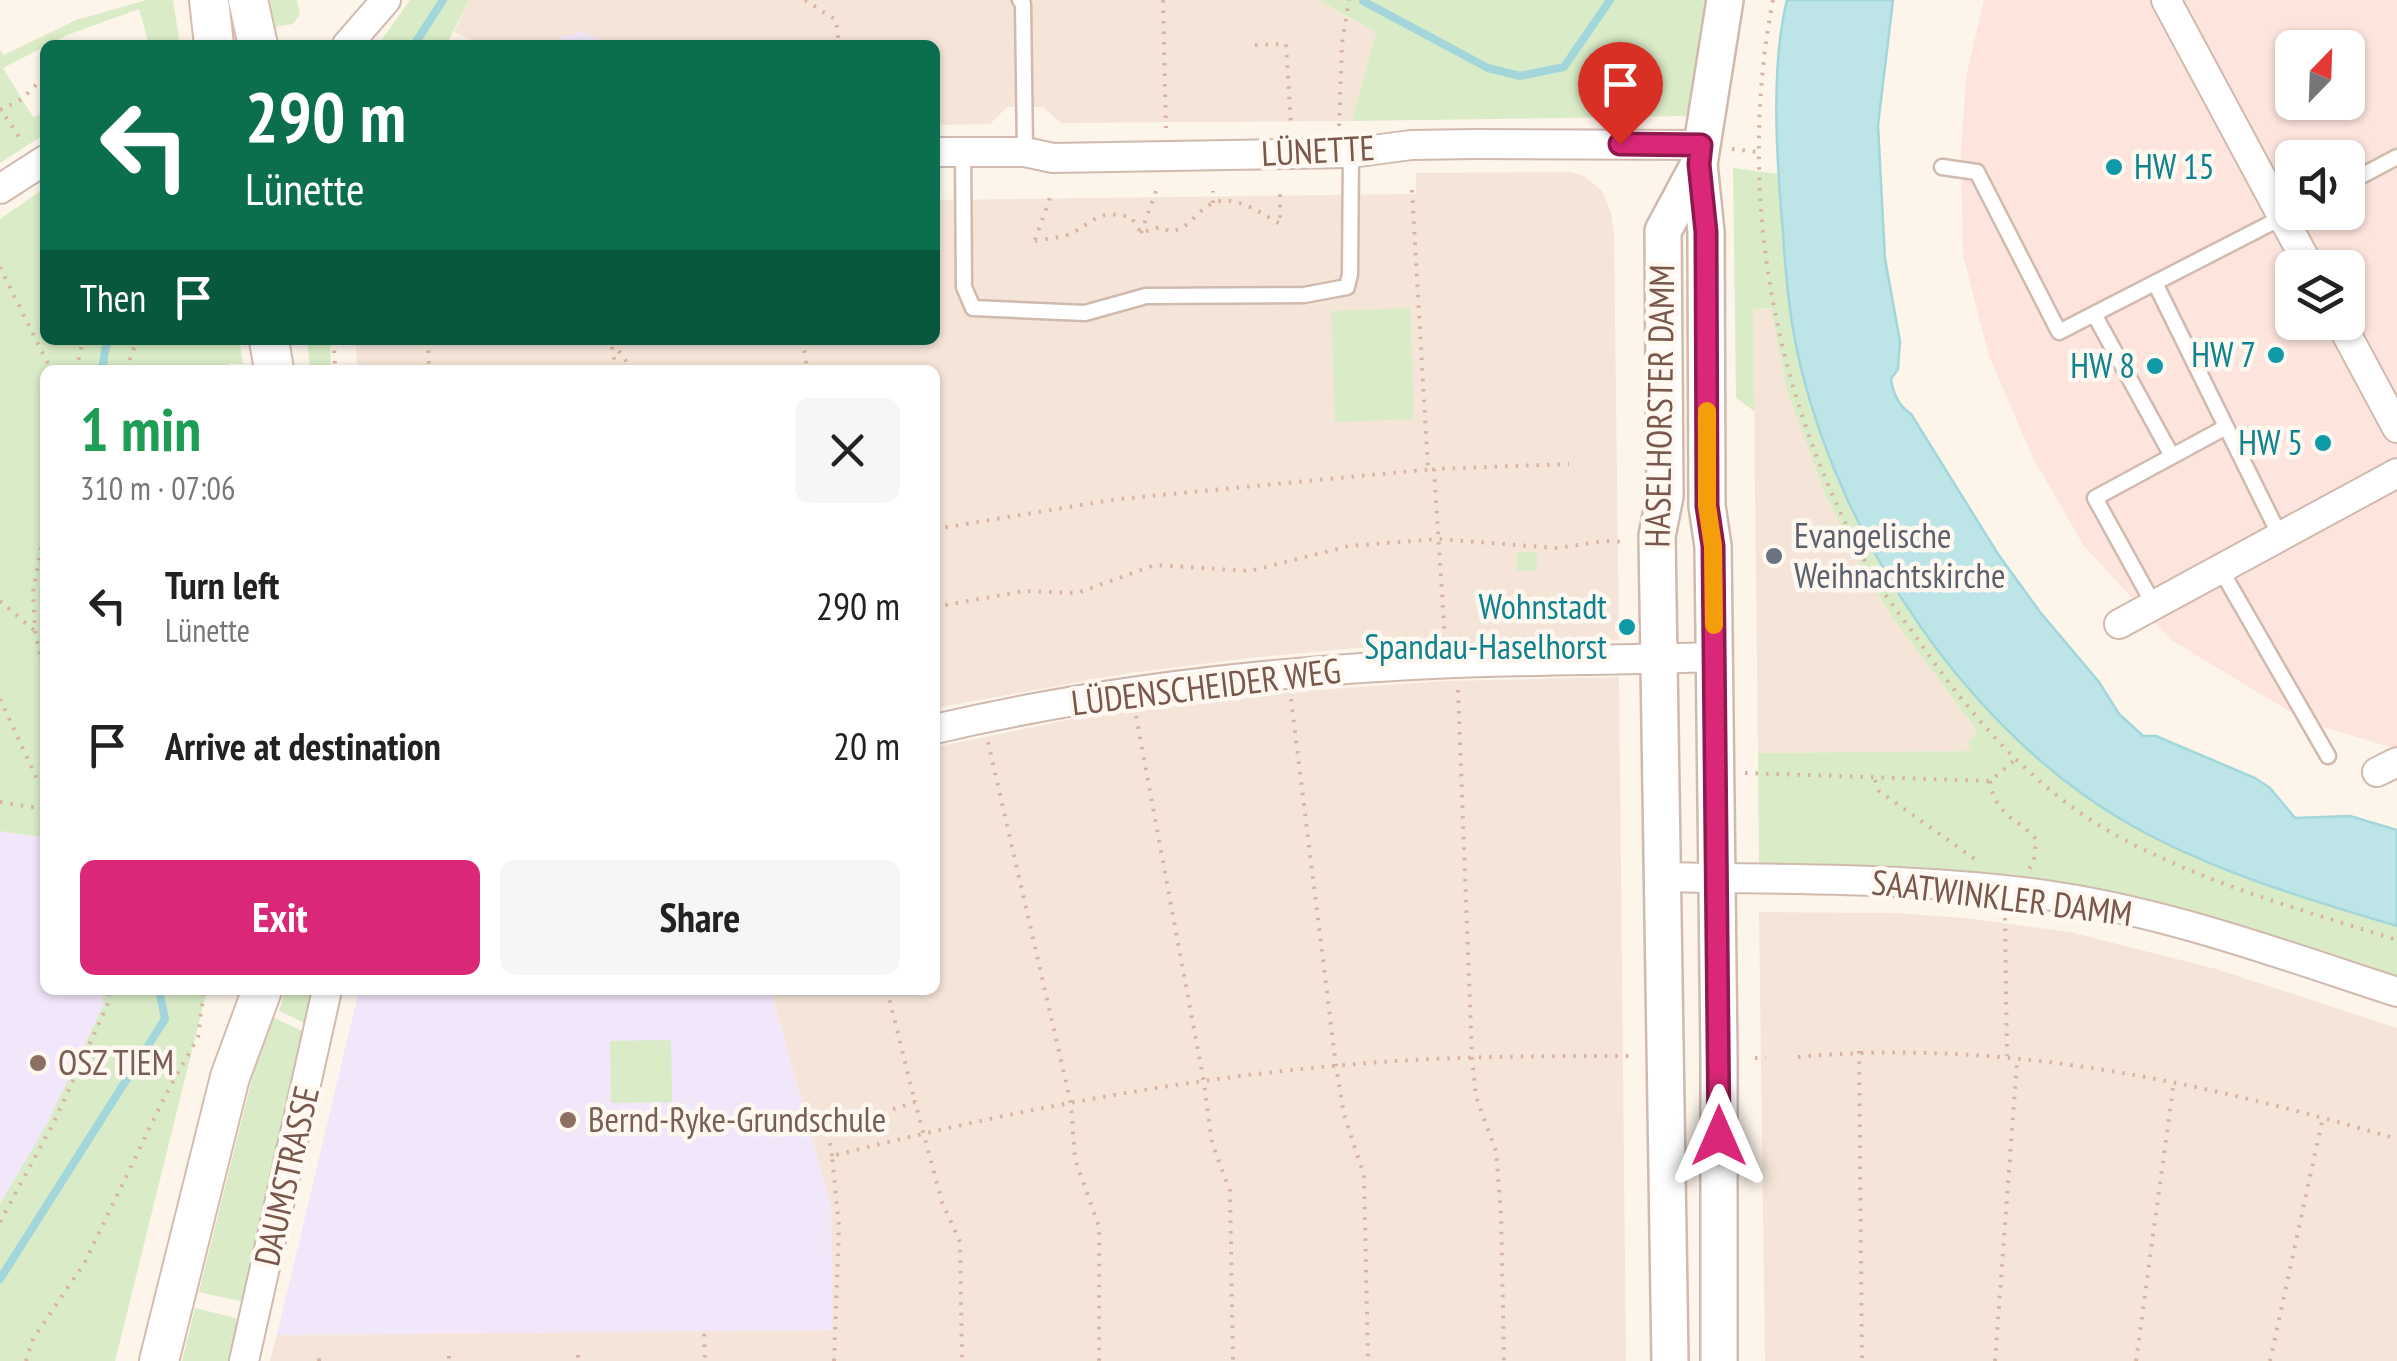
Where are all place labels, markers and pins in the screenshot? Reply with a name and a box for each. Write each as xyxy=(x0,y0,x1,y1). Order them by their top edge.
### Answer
pin xyxy=(1578,42,1663,145)
place label: HW 15 xyxy=(2134,143,2215,189)
marker: HW 15 xyxy=(2103,156,2125,178)
place label: HW 7 xyxy=(2191,331,2256,377)
place label: HW 8 xyxy=(2070,342,2135,388)
marker: HW 7 xyxy=(2265,344,2287,366)
marker: HW 8 xyxy=(2144,355,2166,377)
place label: HW 5 xyxy=(2238,419,2303,465)
marker: HW 5 xyxy=(2312,432,2334,454)
place label: Evangelische Weihnachtskirche xyxy=(1794,512,2005,598)
marker: Evangelische Weihnachtskirche xyxy=(1763,545,1785,567)
place label: Wohnstadt Spandau-Haselhorst xyxy=(1364,583,1607,669)
marker: Wohnstadt Spandau-Haselhorst xyxy=(1616,616,1638,638)
place label: OSZ TIEM xyxy=(58,1039,174,1085)
marker: OSZ TIEM xyxy=(27,1052,49,1074)
place label: Bernd-Ryke-Grundschule xyxy=(588,1096,886,1142)
marker: Bernd-Ryke-Grundschule xyxy=(557,1109,579,1131)

